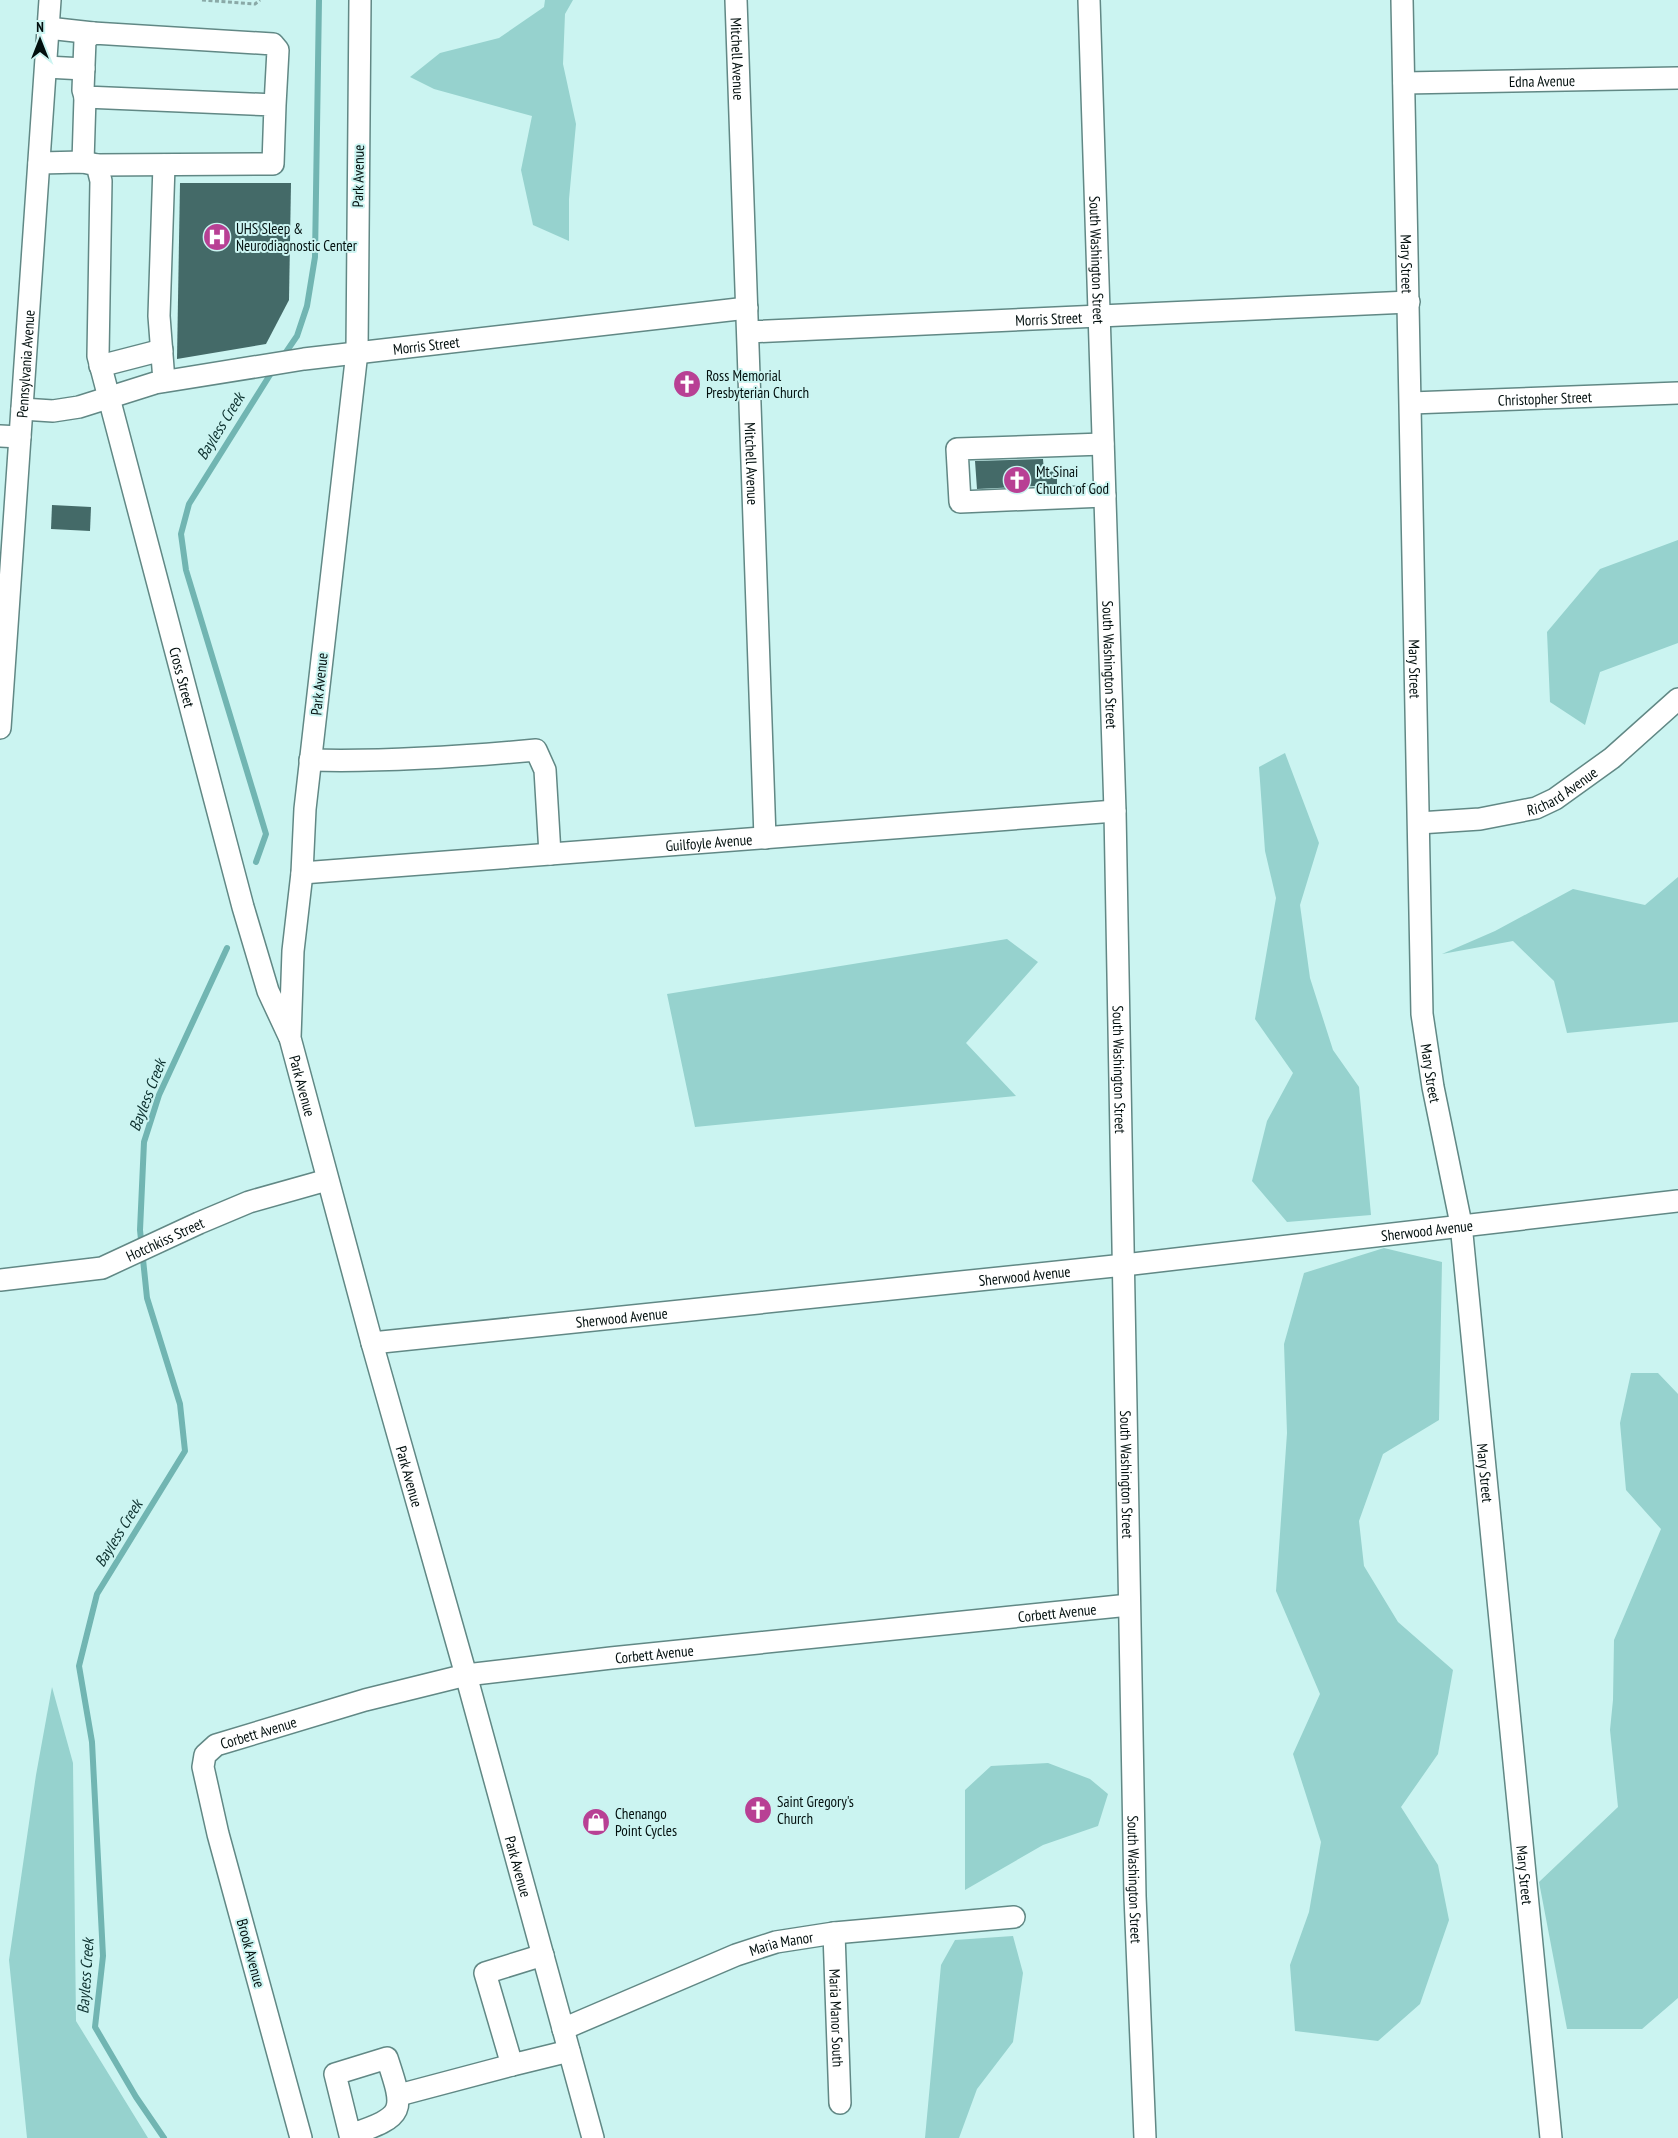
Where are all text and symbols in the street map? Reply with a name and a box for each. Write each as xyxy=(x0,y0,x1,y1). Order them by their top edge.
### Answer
north arrow xyxy=(15,15,65,65)
street label: Mitchell Avenue xyxy=(727,17,749,101)
text: N xyxy=(36,18,44,36)
street label: Edna Avenue xyxy=(1509,70,1575,91)
street label: Park Avenue xyxy=(348,145,368,207)
street label: South Washington Street xyxy=(1086,196,1109,324)
place label: UHS Sleep & Neurodiagnostic Center xyxy=(236,219,358,255)
hospital icon: UHS Sleep & Neurodiagnostic Center xyxy=(202,222,232,252)
street label: Mary Street xyxy=(1397,234,1417,294)
street label: Morris Street xyxy=(1015,307,1083,329)
street label: Pennsylvania Avenue xyxy=(12,309,38,419)
street label: Morris Street xyxy=(392,332,461,358)
place label: Ross Memorial Presbyterian Church xyxy=(706,366,809,402)
church icon: Ross Memorial Presbyterian Church xyxy=(672,369,702,399)
water label: Bayless Creek xyxy=(192,387,249,463)
street label: Christopher Street xyxy=(1497,387,1592,409)
street label: Mitchell Avenue xyxy=(741,422,763,505)
place label: Mt Sinai Church of God xyxy=(1036,462,1109,498)
church icon: Mt Sinai Church of God xyxy=(1002,465,1032,495)
street label: South Washington Street xyxy=(1099,600,1122,729)
street label: Mary Street xyxy=(1405,639,1425,699)
street label: Cross Street xyxy=(165,645,200,709)
street label: Park Avenue xyxy=(306,652,332,716)
street label: Richard Avenue xyxy=(1525,762,1601,819)
street label: Guilfoyle Avenue xyxy=(665,829,753,855)
street label: South Washington Street xyxy=(1109,1005,1130,1134)
street label: Mary Street xyxy=(1417,1042,1445,1104)
street label: Park Avenue xyxy=(286,1053,320,1118)
water label: Bayless Creek xyxy=(124,1055,170,1134)
street label: Hotchkiss Street xyxy=(123,1213,207,1265)
street label: Sherwood Avenue xyxy=(1380,1215,1474,1245)
street label: Sherwood Avenue xyxy=(978,1261,1071,1290)
street label: Sherwood Avenue xyxy=(575,1303,669,1331)
street label: South Washington Street xyxy=(1117,1410,1138,1539)
street label: Mary Street xyxy=(1473,1443,1498,1503)
street label: Park Avenue xyxy=(392,1444,427,1509)
water label: Bayless Creek xyxy=(90,1494,147,1570)
street label: Corbett Avenue xyxy=(1017,1599,1097,1626)
street label: Corbett Avenue xyxy=(614,1640,694,1667)
street label: Corbett Avenue xyxy=(218,1712,299,1753)
place label: Saint Gregory's Church xyxy=(777,1792,854,1828)
church icon: Saint Gregory's Church xyxy=(743,1795,773,1825)
place label: Chenango Point Cycles xyxy=(615,1804,677,1840)
shop icon: Chenango Point Cycles xyxy=(581,1807,611,1837)
street label: South Washington Street xyxy=(1124,1815,1146,1944)
street label: Park Avenue xyxy=(501,1834,536,1899)
street label: Mary Street xyxy=(1513,1845,1537,1905)
street label: Brook Avenue xyxy=(233,1917,269,1989)
street label: Maria Manor xyxy=(747,1927,815,1960)
water label: Bayless Creek xyxy=(72,1936,98,2014)
street label: Maria Manor South xyxy=(826,1968,848,2067)

